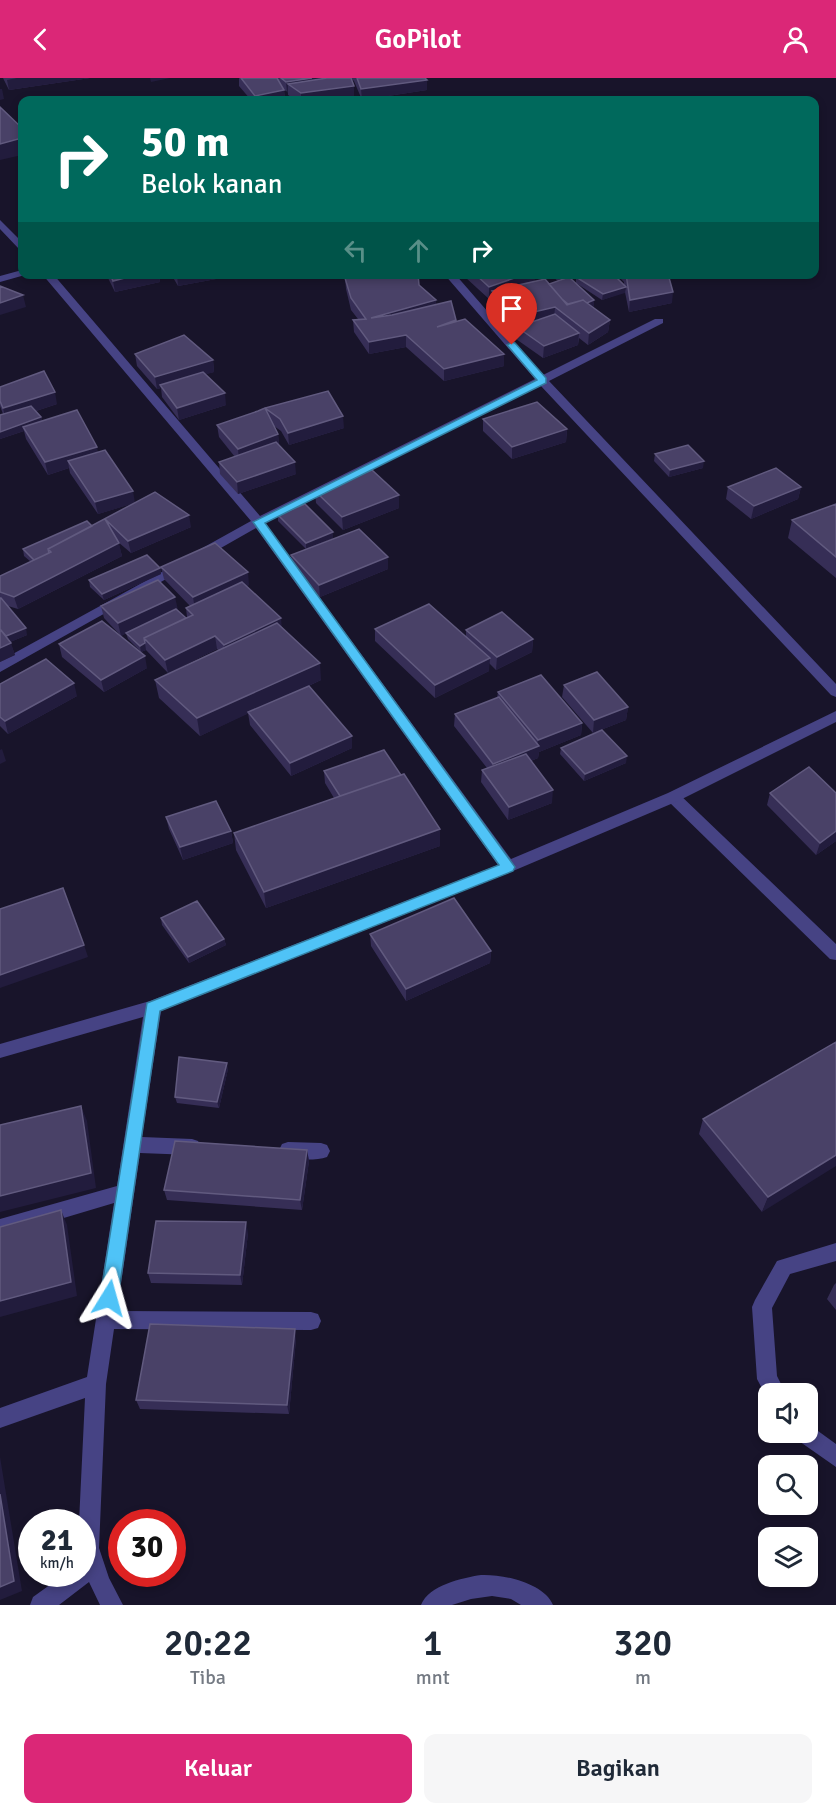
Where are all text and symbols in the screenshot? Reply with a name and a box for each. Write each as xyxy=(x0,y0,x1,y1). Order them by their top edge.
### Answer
icon: back xyxy=(24,23,57,56)
text: GoPilot xyxy=(375,23,461,56)
icon: person xyxy=(779,23,812,56)
text: 50 m xyxy=(141,117,230,168)
icon: right xyxy=(42,120,120,198)
text: Belok kanan xyxy=(141,168,282,201)
icon: left xyxy=(339,234,372,267)
icon: ahead xyxy=(402,234,435,267)
icon: right xyxy=(465,234,498,267)
pin xyxy=(486,283,537,345)
icon: arrive xyxy=(495,292,528,325)
position arrow xyxy=(77,1266,141,1330)
map controls xyxy=(758,1383,818,1587)
button: sound xyxy=(758,1383,818,1443)
button: search xyxy=(758,1455,818,1515)
speed limit sign: 30 xyxy=(108,1509,186,1587)
text: 21 xyxy=(41,1522,73,1559)
button: layers xyxy=(758,1527,818,1587)
text: km/h xyxy=(40,1554,74,1572)
text: 20:22 xyxy=(164,1621,252,1666)
text: 1 xyxy=(423,1621,443,1666)
text: 320 xyxy=(614,1621,672,1666)
text: Tiba xyxy=(190,1665,226,1690)
text: mnt xyxy=(416,1665,450,1690)
text: m xyxy=(635,1665,651,1690)
button: Keluar xyxy=(24,1734,412,1803)
button: Bagikan xyxy=(424,1734,812,1803)

